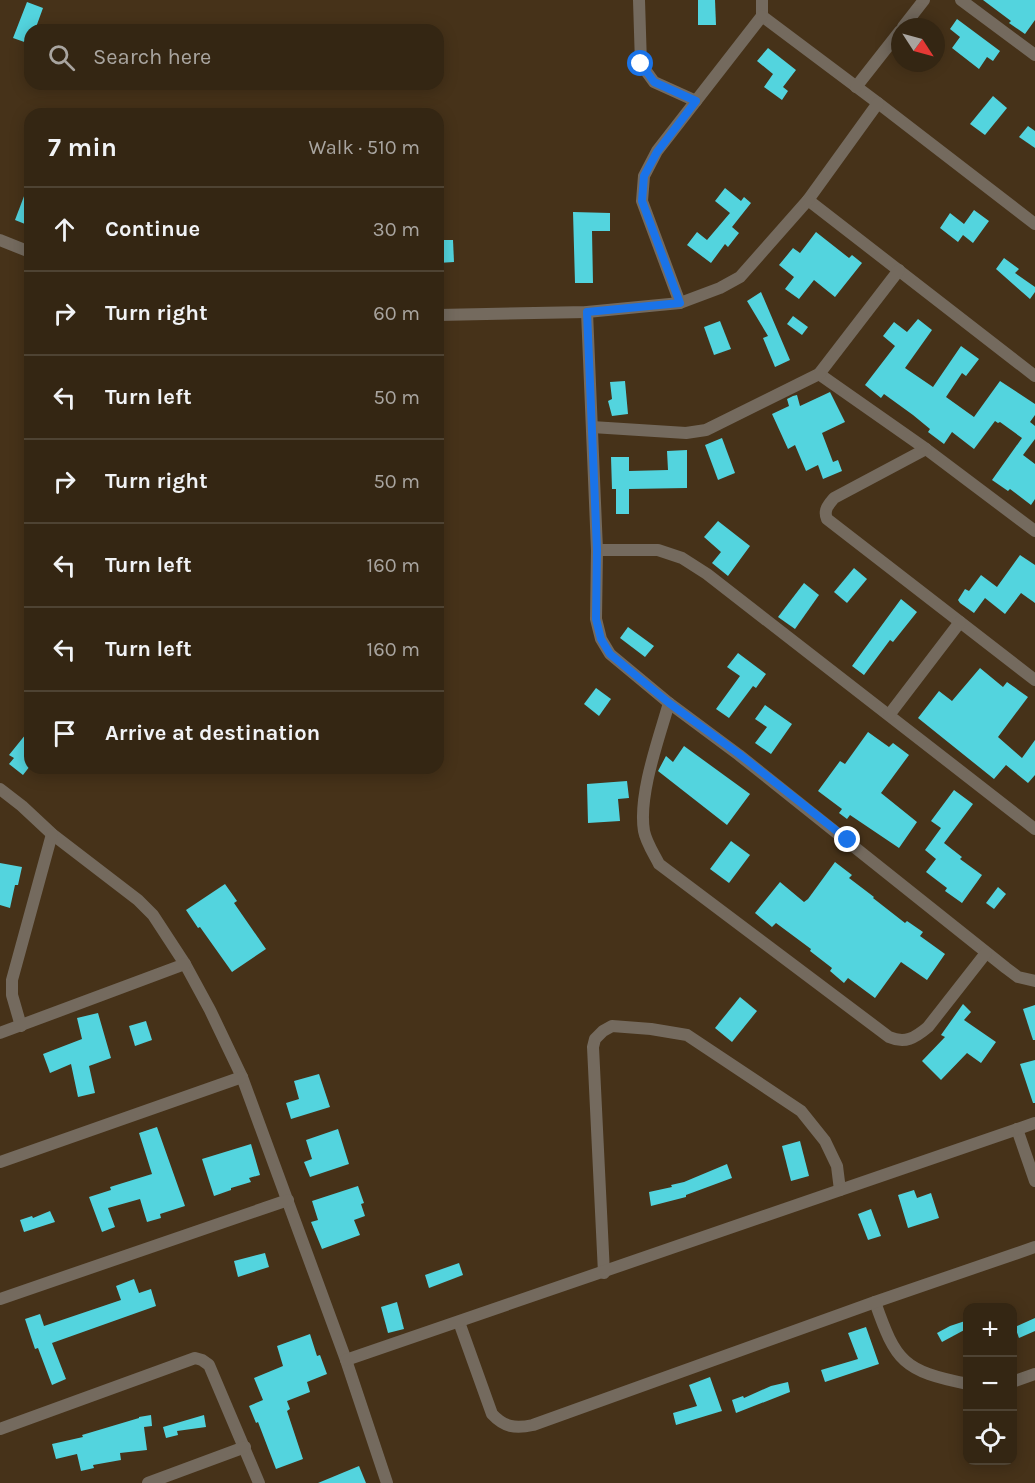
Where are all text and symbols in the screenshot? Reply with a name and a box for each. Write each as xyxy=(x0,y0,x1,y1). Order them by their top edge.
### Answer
north arrow xyxy=(891,18,945,72)
search box xyxy=(24,24,444,90)
icon: search xyxy=(45,41,78,74)
text: Search here xyxy=(93,44,211,70)
route start xyxy=(627,50,653,76)
text: 7 min xyxy=(48,132,117,163)
text: Walk · 510 m xyxy=(309,136,420,159)
icon: ahead xyxy=(48,213,81,246)
text: Continue xyxy=(105,216,200,242)
text: 30 m xyxy=(373,218,420,241)
icon: right xyxy=(48,297,81,330)
text: Turn right xyxy=(105,300,208,326)
text: 60 m xyxy=(373,302,420,325)
icon: left xyxy=(48,381,81,414)
text: Turn left xyxy=(105,384,192,410)
text: 50 m xyxy=(373,386,420,409)
icon: right xyxy=(48,465,81,498)
text: Turn right xyxy=(105,468,208,494)
text: 50 m xyxy=(373,470,420,493)
icon: left xyxy=(48,549,81,582)
text: Turn left xyxy=(105,552,192,578)
text: 160 m xyxy=(367,554,420,577)
icon: left xyxy=(48,633,81,666)
text: Turn left xyxy=(105,636,192,662)
text: 160 m xyxy=(367,638,420,661)
icon: arrive xyxy=(48,717,81,750)
text: Arrive at destination xyxy=(105,720,320,746)
route end xyxy=(834,826,860,852)
map controls xyxy=(963,1303,1017,1465)
button: + xyxy=(963,1303,1017,1357)
button: − xyxy=(963,1357,1017,1411)
button: locate xyxy=(963,1411,1017,1465)

